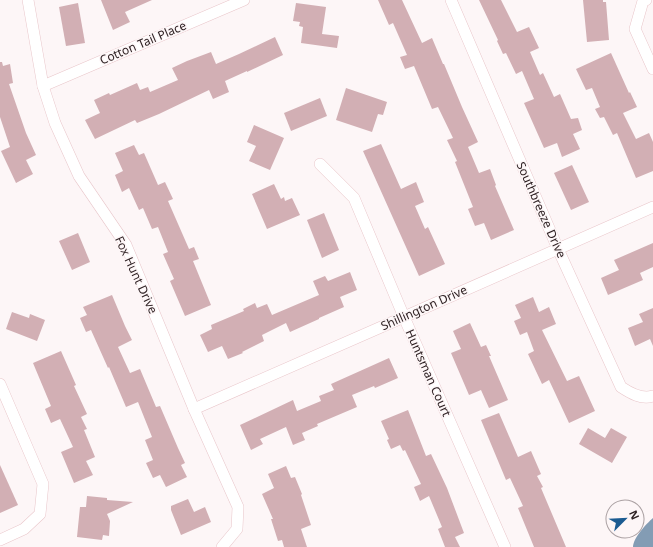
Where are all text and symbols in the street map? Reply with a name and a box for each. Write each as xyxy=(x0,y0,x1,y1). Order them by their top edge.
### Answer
street label: Cotton Tail Place xyxy=(97,17,189,68)
street label: Southbreeze Drive xyxy=(513,159,570,261)
street label: Fox Hunt Drive xyxy=(111,233,162,316)
street label: Shillington Drive xyxy=(378,281,470,334)
street label: Huntsman Court xyxy=(402,326,456,420)
north arrow xyxy=(605,499,645,539)
text: N xyxy=(626,508,643,522)

